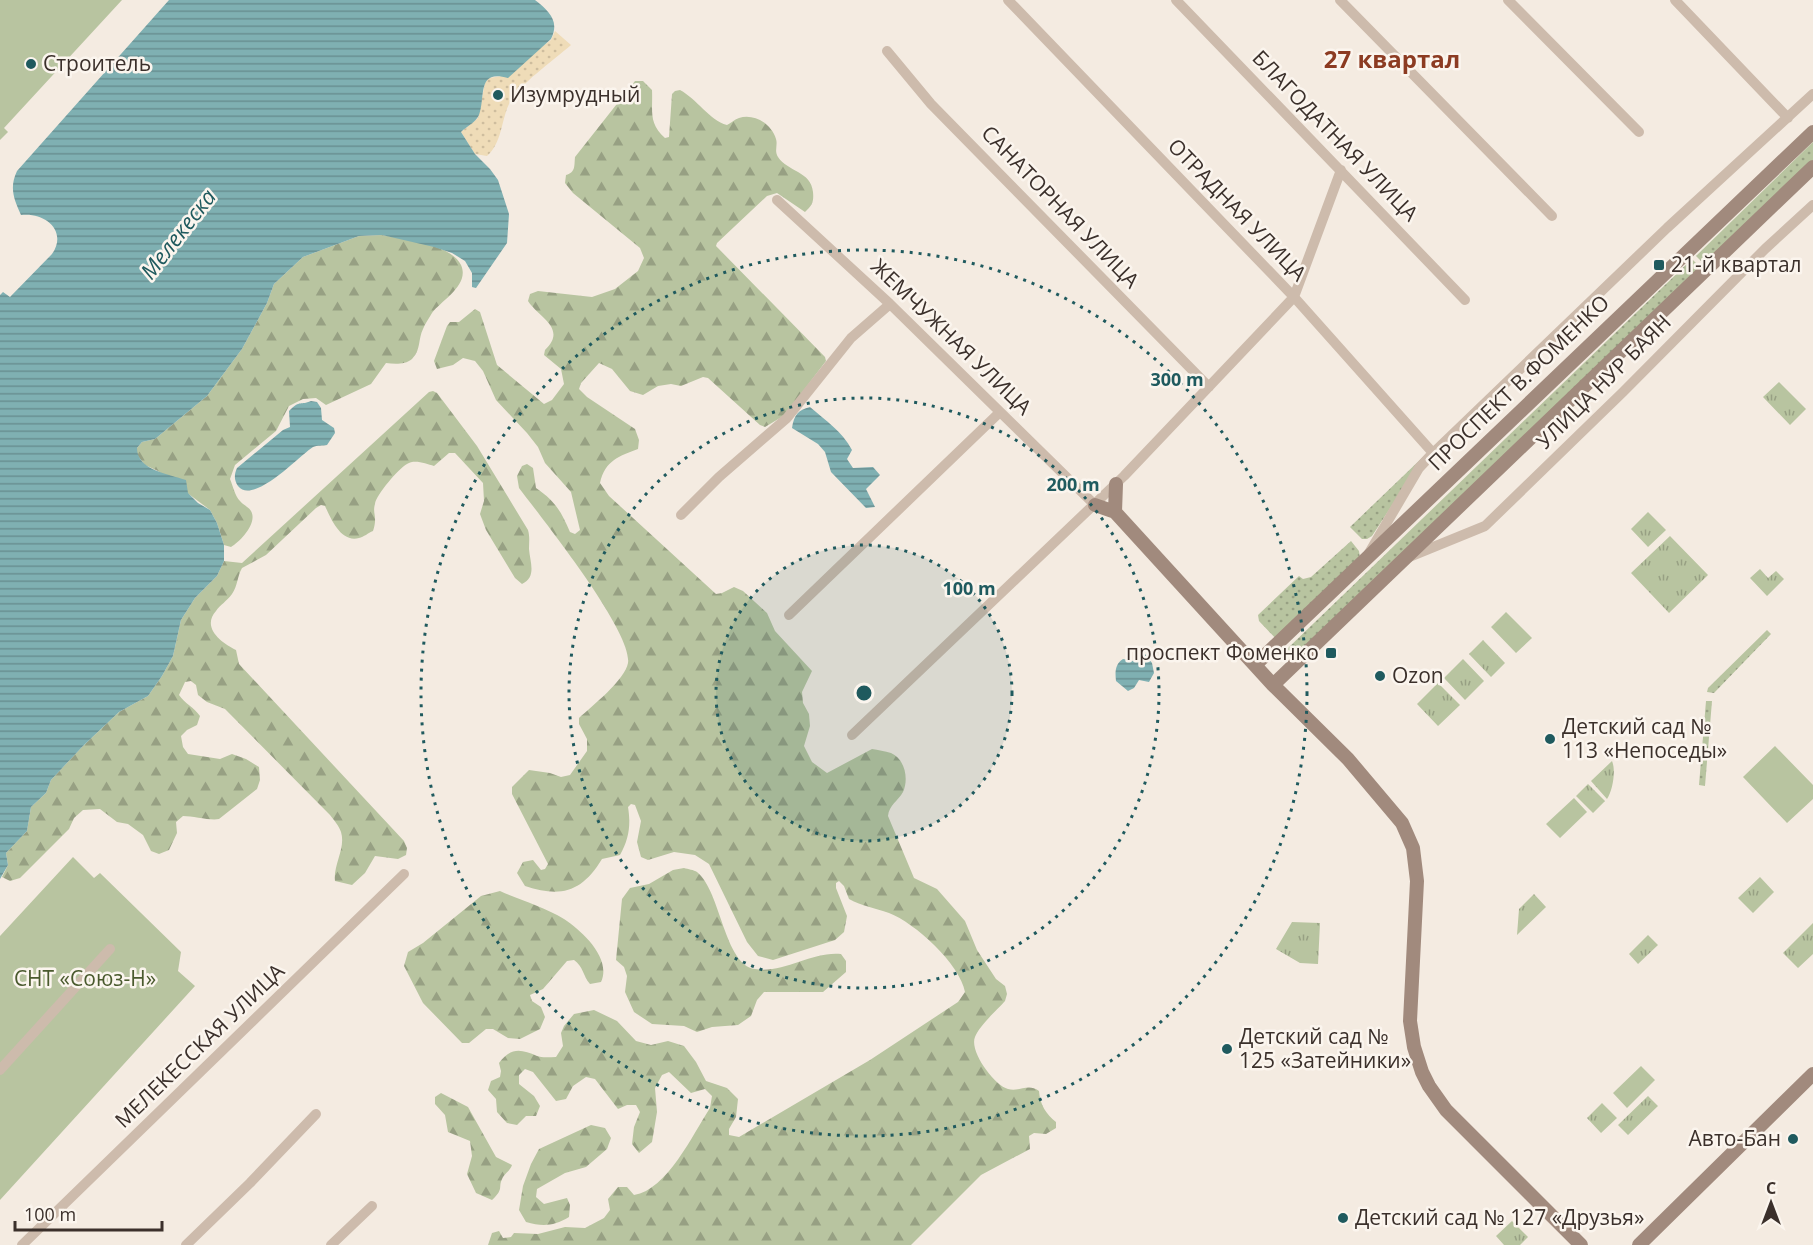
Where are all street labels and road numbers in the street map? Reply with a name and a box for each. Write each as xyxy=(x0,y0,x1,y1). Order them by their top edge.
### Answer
street label: БЛАГОДАТНАЯ УЛИЦА xyxy=(1247,44,1425,227)
street label: САНАТОРНАЯ УЛИЦА xyxy=(976,119,1146,294)
street label: ОТРАДНАЯ УЛИЦА xyxy=(1162,132,1314,287)
street label: ЖЕМЧУЖНАЯ УЛИЦА xyxy=(865,252,1039,421)
street label: ПРОСПЕКТ В.ФОМЕНКО xyxy=(1422,288,1615,476)
street label: УЛИЦА НУР БАЯН xyxy=(1530,308,1677,455)
street label: МЕЛЕКЕССКАЯ УЛИЦА xyxy=(109,956,291,1134)

